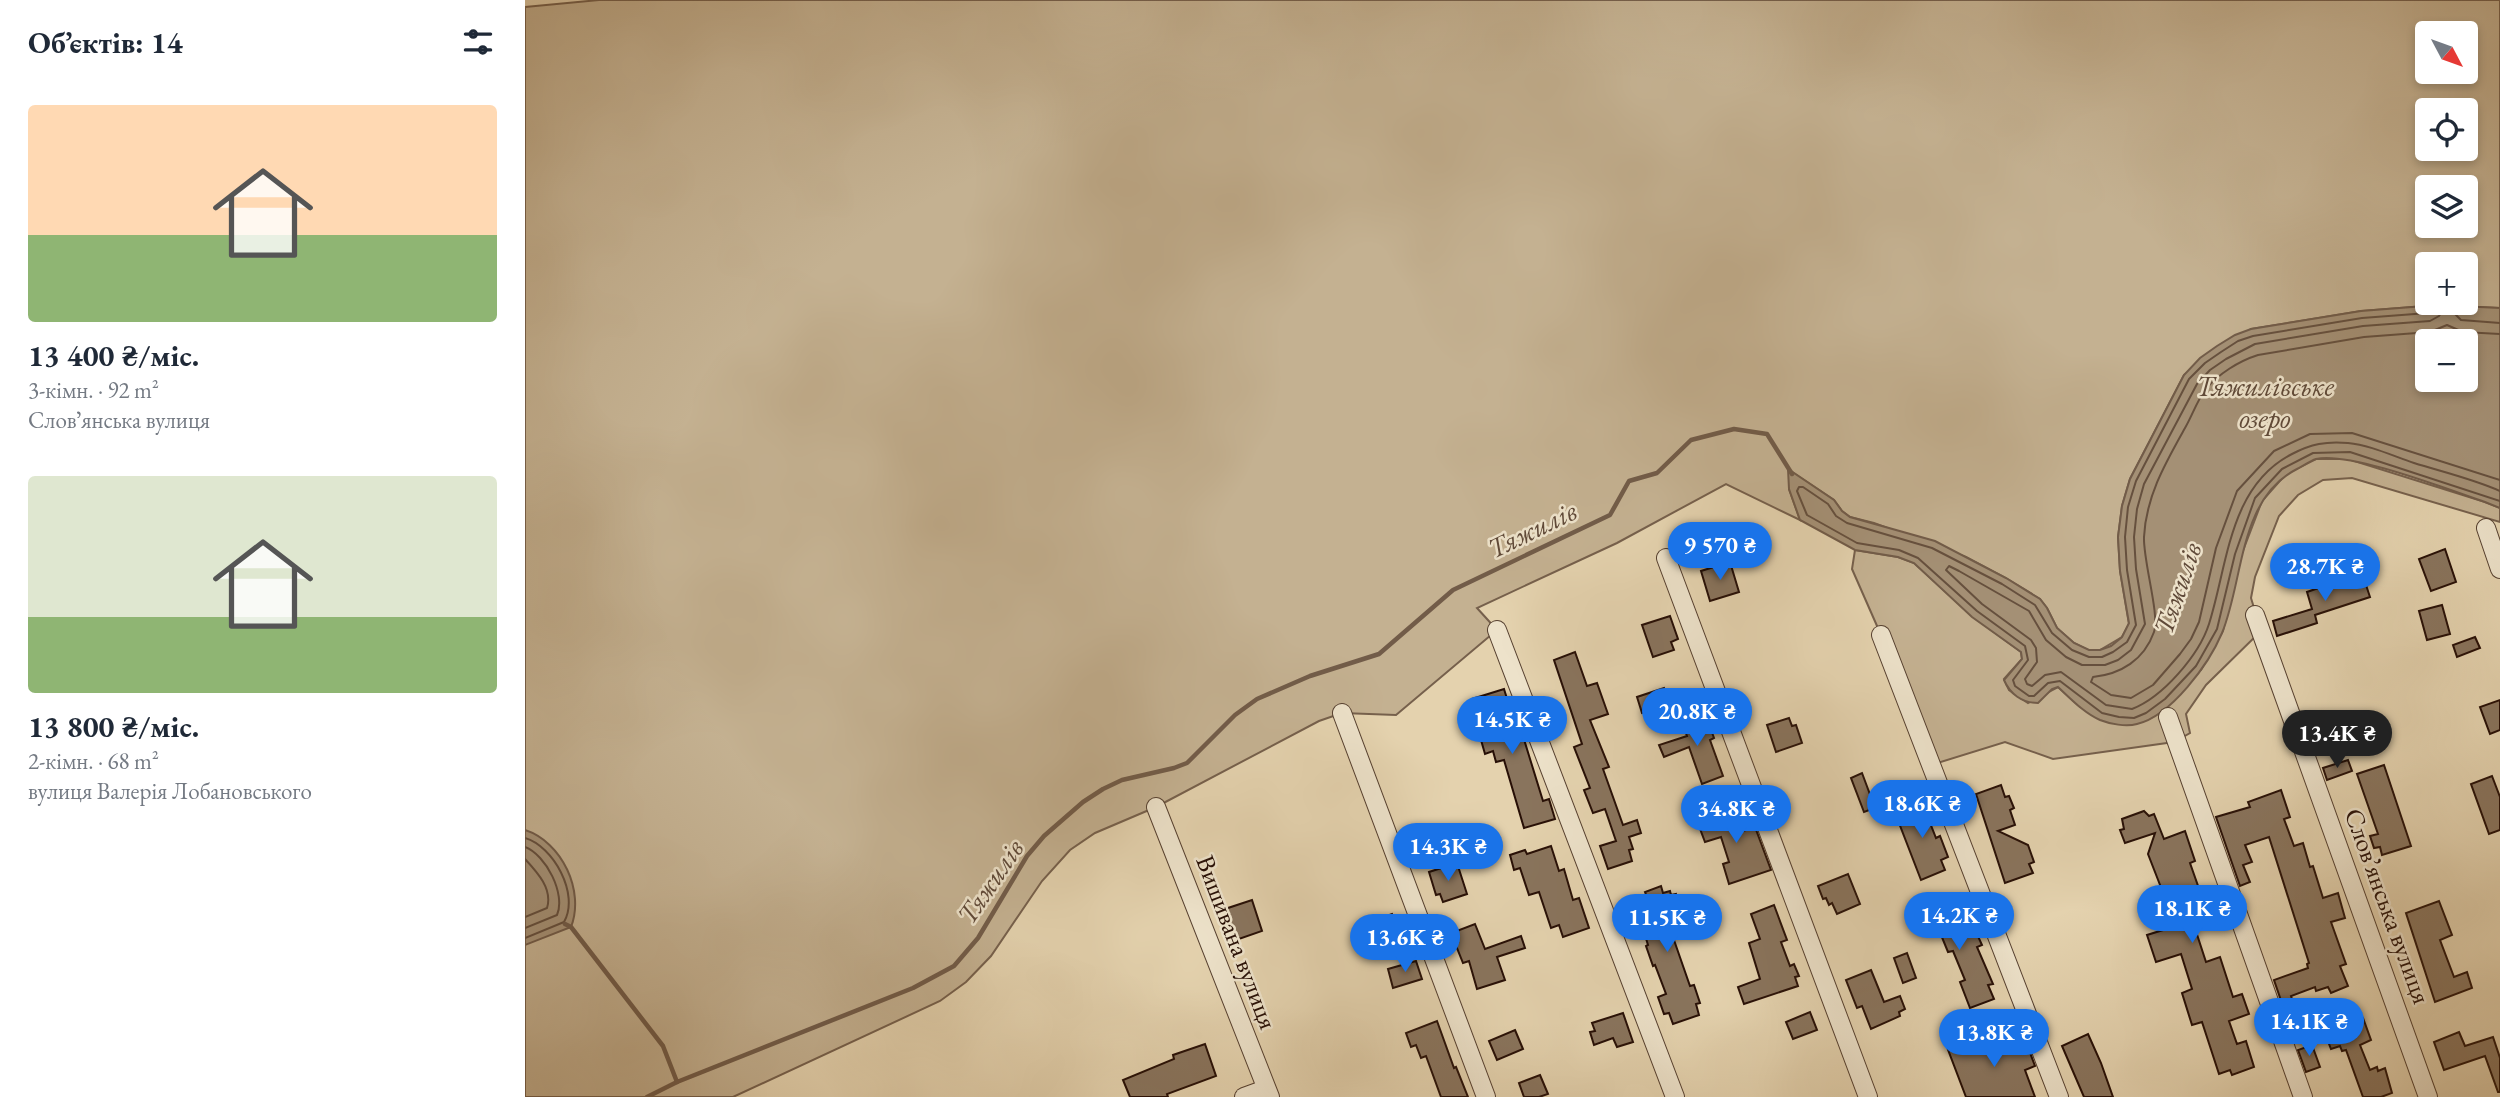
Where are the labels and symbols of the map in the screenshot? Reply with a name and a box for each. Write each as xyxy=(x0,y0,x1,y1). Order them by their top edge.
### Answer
north arrow xyxy=(2415,21,2478,84)
water label: Тяжилівське озеро xyxy=(2196,368,2334,436)
water label: Тяжилів xyxy=(1481,492,1583,566)
pin: 9 570 ₴ xyxy=(1655,522,1785,582)
water label: Тяжилів xyxy=(2144,537,2210,639)
pin: 28.7K ₴ xyxy=(2260,544,2390,603)
pin: 20.8K ₴ xyxy=(1632,688,1762,748)
pin: 14.5K ₴ xyxy=(1447,696,1577,756)
pin: 13.4K ₴ xyxy=(2272,710,2402,770)
pin: 18.6K ₴ xyxy=(1857,780,1987,840)
pin: 34.8K ₴ xyxy=(1671,786,1801,845)
street label: Словʼянська вулиця xyxy=(2337,804,2439,1008)
pin: 14.3K ₴ xyxy=(1383,824,1513,883)
water label: Тяжилів xyxy=(948,831,1032,931)
street label: Вишивана вулиця xyxy=(1188,850,1286,1034)
pin: 18.1K ₴ xyxy=(2127,886,2257,945)
pin: 14.2K ₴ xyxy=(1894,892,2024,952)
pin: 11.5K ₴ xyxy=(1602,894,1732,954)
pin: 13.6K ₴ xyxy=(1340,914,1470,974)
pin: 14.1K ₴ xyxy=(2244,998,2374,1058)
pin: 13.8K ₴ xyxy=(1929,1010,2059,1069)

